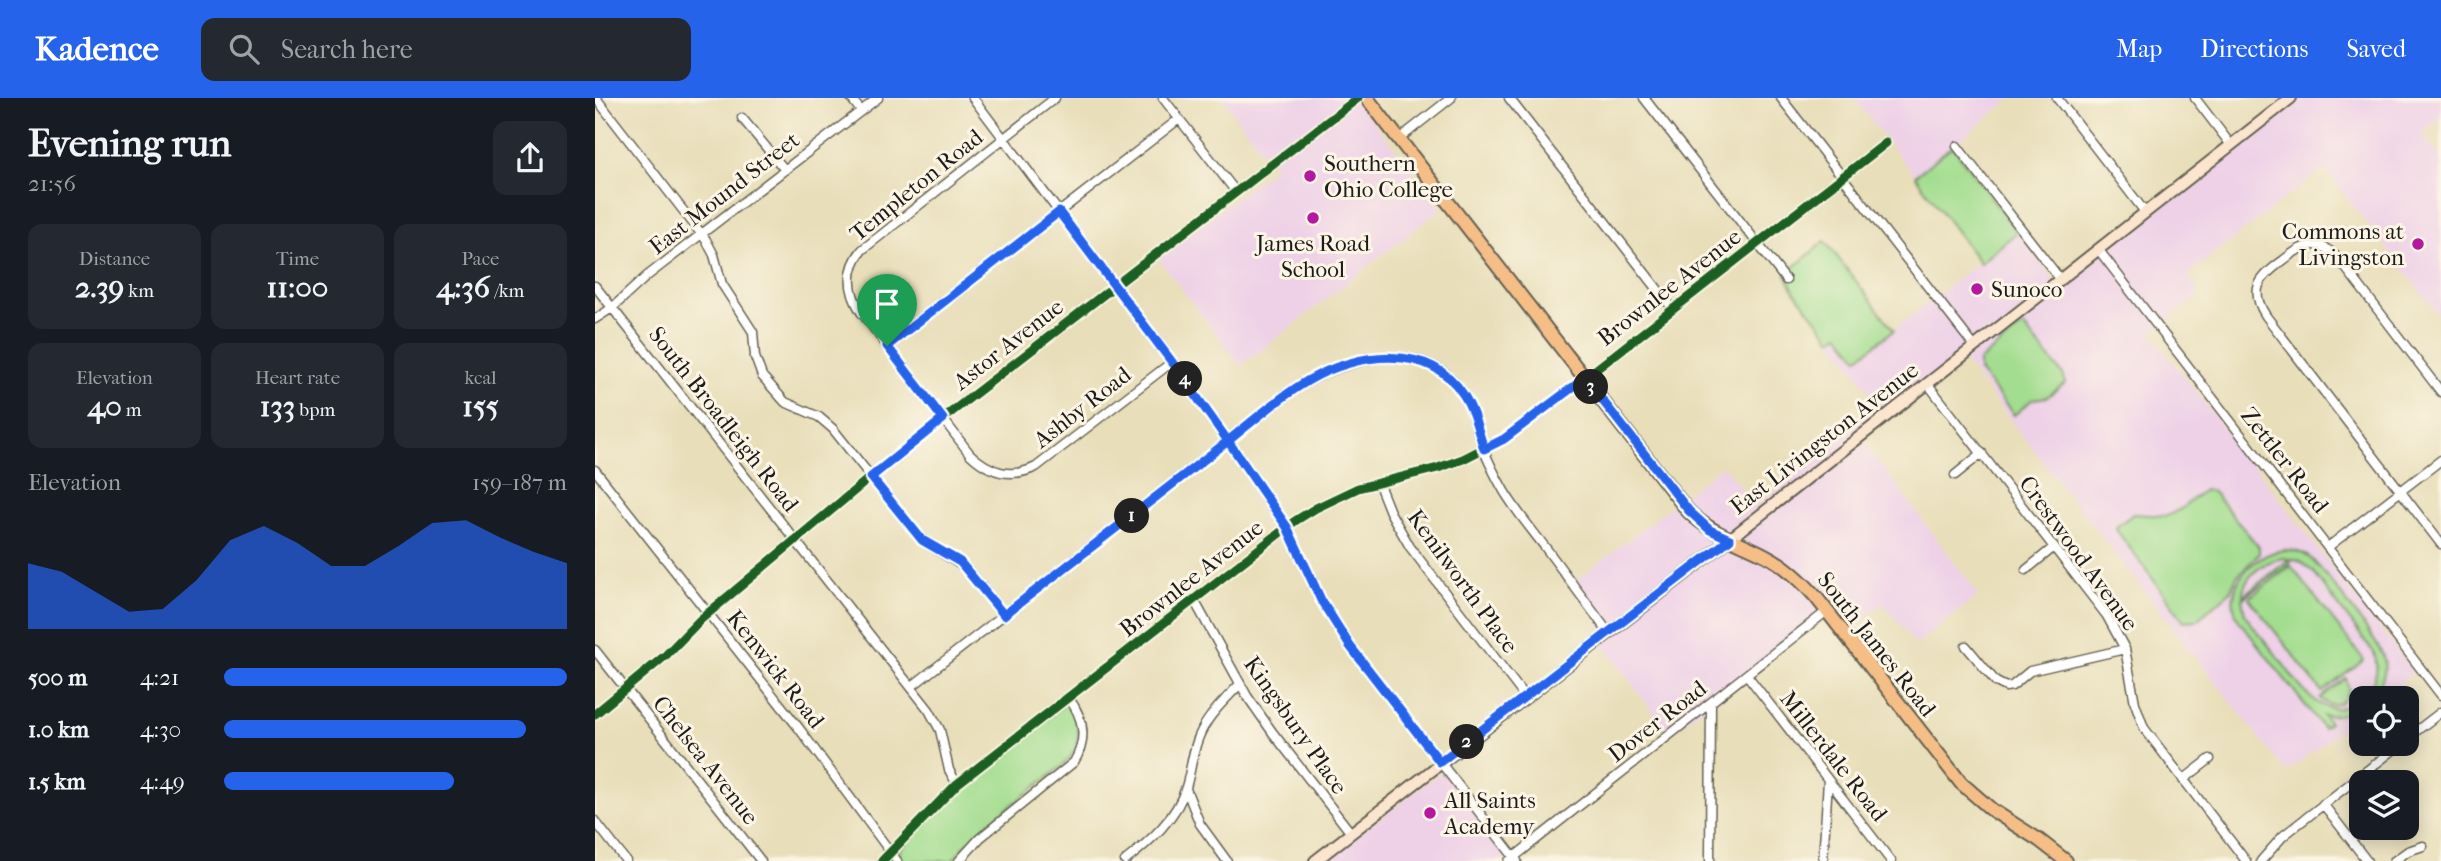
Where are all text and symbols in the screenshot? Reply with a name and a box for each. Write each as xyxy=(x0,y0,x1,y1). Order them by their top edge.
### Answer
search box xyxy=(201,18,691,81)
text: Kadence xyxy=(35,30,159,69)
icon: search xyxy=(225,30,263,68)
text: Search here xyxy=(281,34,413,65)
text: Map xyxy=(2116,35,2162,63)
text: Directions xyxy=(2200,35,2308,63)
text: Saved xyxy=(2346,35,2406,63)
text: Evening run xyxy=(28,121,231,166)
button: share xyxy=(493,121,567,195)
street label: Templeton Road xyxy=(844,123,989,247)
street label: East Mound Street xyxy=(644,126,805,260)
place label: Southern Ohio College xyxy=(1324,150,1453,203)
marker: Southern Ohio College xyxy=(1302,168,1318,184)
text: 21:56 xyxy=(28,170,76,197)
marker: James Road School xyxy=(1305,210,1321,226)
place label: Commons at Livingston xyxy=(2282,218,2405,271)
street label: Brownlee Avenue xyxy=(1592,223,1746,352)
place label: James Road School xyxy=(1254,230,1370,283)
marker: Commons at Livingston xyxy=(2410,236,2426,252)
text: Distance xyxy=(79,248,150,270)
text: Time xyxy=(276,248,319,270)
text: Pace xyxy=(462,248,499,270)
text: 2.39 xyxy=(75,270,124,305)
text: 11:00 xyxy=(267,270,328,305)
text: 4:36 xyxy=(437,270,490,305)
pin xyxy=(857,274,917,346)
place label: Sunoco xyxy=(1991,276,2063,303)
text: km xyxy=(124,280,154,302)
text: /km xyxy=(490,280,524,302)
marker: Sunoco xyxy=(1969,281,1985,297)
icon: arrive xyxy=(868,285,906,323)
street label: Astor Avenue xyxy=(947,293,1069,396)
street label: South Broadleigh Road xyxy=(643,321,805,518)
street label: East Livingston Avenue xyxy=(1725,357,1924,520)
street label: Ashby Road xyxy=(1028,361,1137,454)
pin: 4 xyxy=(1167,362,1203,396)
text: Elevation xyxy=(76,367,153,389)
text: Heart rate xyxy=(255,367,340,389)
text: kcal xyxy=(465,367,496,389)
text: 4 xyxy=(1179,367,1190,389)
pin: 3 xyxy=(1573,370,1609,404)
text: 3 xyxy=(1587,375,1594,397)
text: 40 xyxy=(87,389,122,424)
text: 133 xyxy=(260,389,295,424)
text: 155 xyxy=(462,389,499,424)
text: m xyxy=(122,399,142,421)
text: bpm xyxy=(295,399,335,421)
street label: Zettler Road xyxy=(2235,402,2335,519)
text: Elevation xyxy=(28,469,121,496)
text: 159–187 m xyxy=(472,469,567,496)
street label: Crestwood Avenue xyxy=(2013,471,2144,636)
pin: 1 xyxy=(1115,498,1149,534)
text: 1 xyxy=(1128,504,1135,526)
street label: Kenilworth Place xyxy=(1402,504,1524,658)
street label: Brownlee Avenue xyxy=(1114,514,1268,643)
street label: South James Road xyxy=(1812,567,1942,722)
street label: Kenwick Road xyxy=(721,605,830,734)
street label: Kingsbury Place xyxy=(1238,651,1353,799)
text: 500 m xyxy=(28,664,87,691)
text: 4:21 xyxy=(140,664,179,691)
street label: Dover Road xyxy=(1603,674,1712,768)
street label: Millerdale Road xyxy=(1774,686,1893,827)
map controls xyxy=(2349,686,2419,840)
button: locate xyxy=(2349,686,2419,756)
street label: Chelsea Avenue xyxy=(647,691,764,830)
text: 1.0 km xyxy=(28,716,89,743)
text: 4:30 xyxy=(140,716,181,743)
pin: 2 xyxy=(1449,724,1485,760)
text: 2 xyxy=(1462,730,1471,752)
text: 1.5 km xyxy=(28,768,86,795)
text: 4:49 xyxy=(140,768,185,795)
button: layers xyxy=(2349,770,2419,840)
place label: All Saints Academy xyxy=(1443,787,1536,840)
marker: All Saints Academy xyxy=(1422,805,1438,821)

